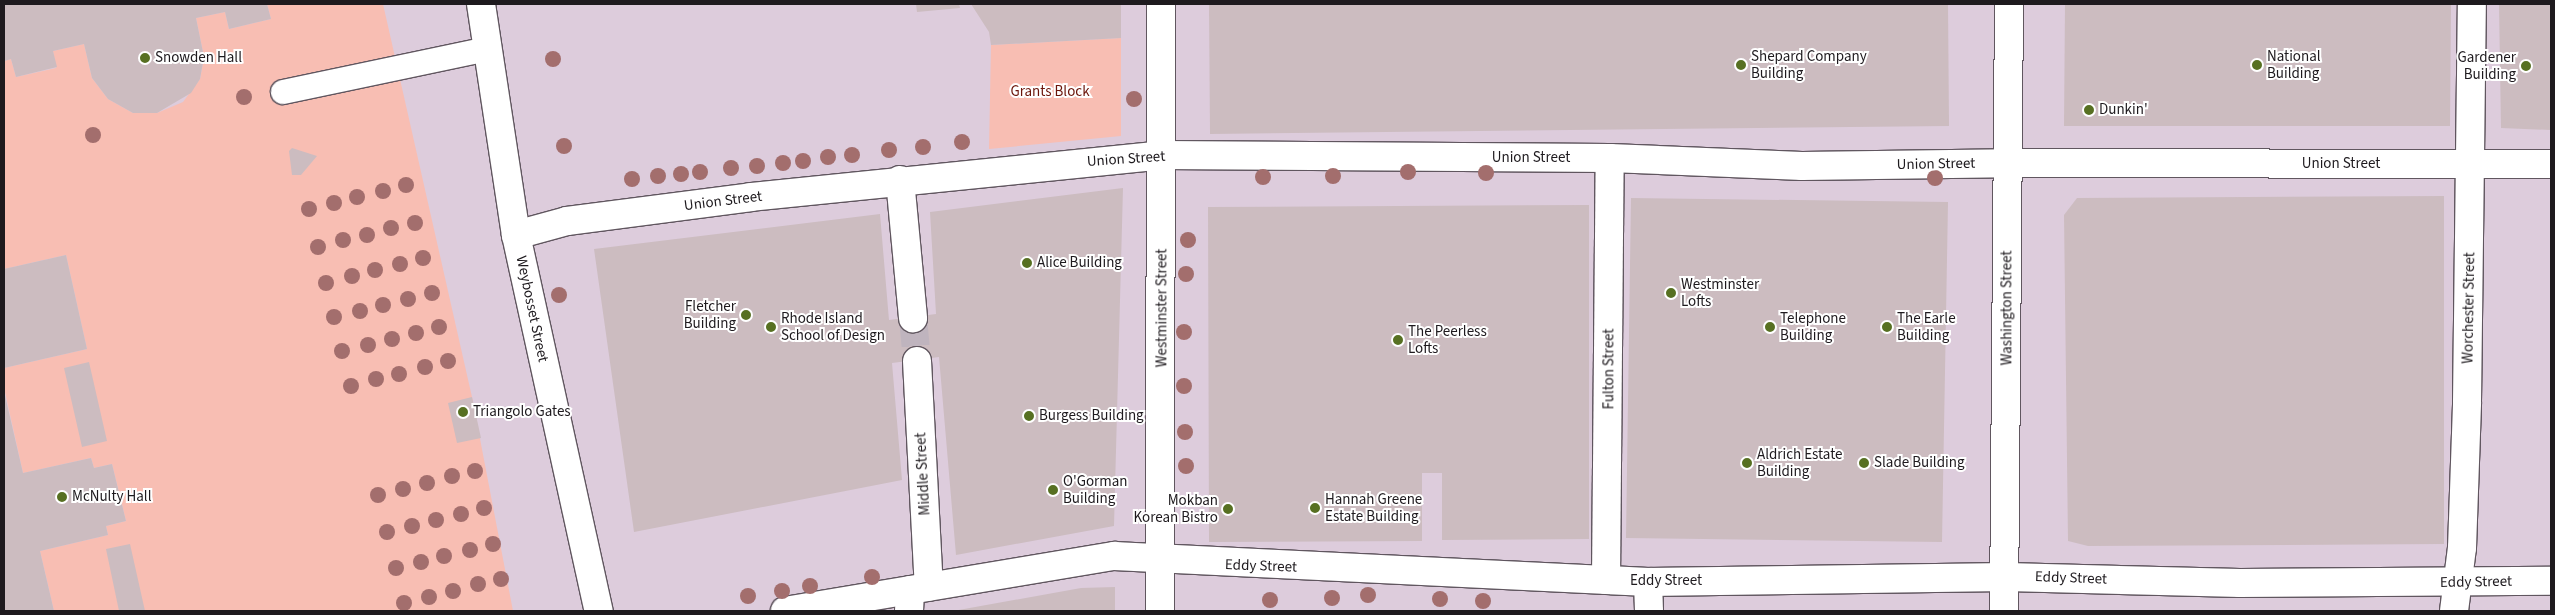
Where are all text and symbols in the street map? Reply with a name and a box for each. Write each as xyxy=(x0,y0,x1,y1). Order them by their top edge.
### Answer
place label: Shepard Company Building xyxy=(1751,47,1867,82)
place label: National Building xyxy=(2267,47,2321,82)
place label: Gardener Building xyxy=(2458,48,2516,83)
place label: Snowden Hall xyxy=(155,49,242,67)
marker: Snowden Hall xyxy=(139,52,151,64)
marker: Shepard Company Building xyxy=(1735,59,1747,71)
marker: National Building xyxy=(2251,59,2263,71)
marker: Gardener Building xyxy=(2520,60,2532,72)
park label: Grants Block xyxy=(1010,83,1090,101)
place label: Dunkin' xyxy=(2099,101,2148,119)
marker: Dunkin' xyxy=(2083,104,2095,116)
street label: Union Street xyxy=(1086,147,1166,171)
street label: Union Street xyxy=(1492,149,1570,167)
street label: Union Street xyxy=(1897,154,1975,174)
street label: Union Street xyxy=(2302,155,2380,173)
street label: Union Street xyxy=(683,187,763,215)
street label: Westminster Street xyxy=(1153,249,1171,367)
street label: Washington Street xyxy=(1998,251,2016,365)
street label: Worchester Street xyxy=(2459,252,2479,364)
street label: Weybosset Street xyxy=(512,254,552,364)
place label: Alice Building xyxy=(1037,254,1122,272)
marker: Alice Building xyxy=(1021,257,1033,269)
place label: Westminster Lofts xyxy=(1681,275,1759,310)
marker: Westminster Lofts xyxy=(1665,287,1677,299)
place label: Fletcher Building xyxy=(684,297,736,332)
marker: Fletcher Building xyxy=(740,309,752,321)
place label: Rhode Island School of Design xyxy=(781,309,885,344)
place label: Telephone Building xyxy=(1780,309,1846,344)
place label: The Earle Building xyxy=(1897,309,1956,344)
marker: Rhode Island School of Design xyxy=(765,321,777,333)
marker: Telephone Building xyxy=(1764,321,1776,333)
marker: The Earle Building xyxy=(1881,321,1893,333)
place label: The Peerless Lofts xyxy=(1408,322,1487,357)
street label: Fulton Street xyxy=(1600,329,1618,409)
marker: The Peerless Lofts xyxy=(1392,334,1404,346)
place label: Triangolo Gates xyxy=(473,403,571,421)
marker: Triangolo Gates xyxy=(457,406,469,418)
place label: Burgess Building xyxy=(1039,407,1144,425)
marker: Burgess Building xyxy=(1023,410,1035,422)
street label: Middle Street xyxy=(912,432,934,516)
place label: Aldrich Estate Building xyxy=(1757,445,1842,480)
place label: Slade Building xyxy=(1874,454,1964,472)
marker: Aldrich Estate Building xyxy=(1741,457,1753,469)
marker: Slade Building xyxy=(1858,457,1870,469)
place label: O'Gorman Building xyxy=(1063,472,1127,507)
marker: O'Gorman Building xyxy=(1047,484,1059,496)
place label: McNulty Hall xyxy=(72,488,151,506)
place label: Hannah Greene Estate Building xyxy=(1325,490,1422,525)
marker: McNulty Hall xyxy=(56,491,68,503)
place label: Mokban Korean Bistro xyxy=(1133,491,1218,526)
marker: Hannah Greene Estate Building xyxy=(1309,502,1321,514)
marker: Mokban Korean Bistro xyxy=(1222,503,1234,515)
street label: Eddy Street xyxy=(1225,556,1297,576)
street label: Eddy Street xyxy=(2035,568,2107,588)
street label: Eddy Street xyxy=(1630,572,1702,590)
street label: Eddy Street xyxy=(2440,572,2512,592)

